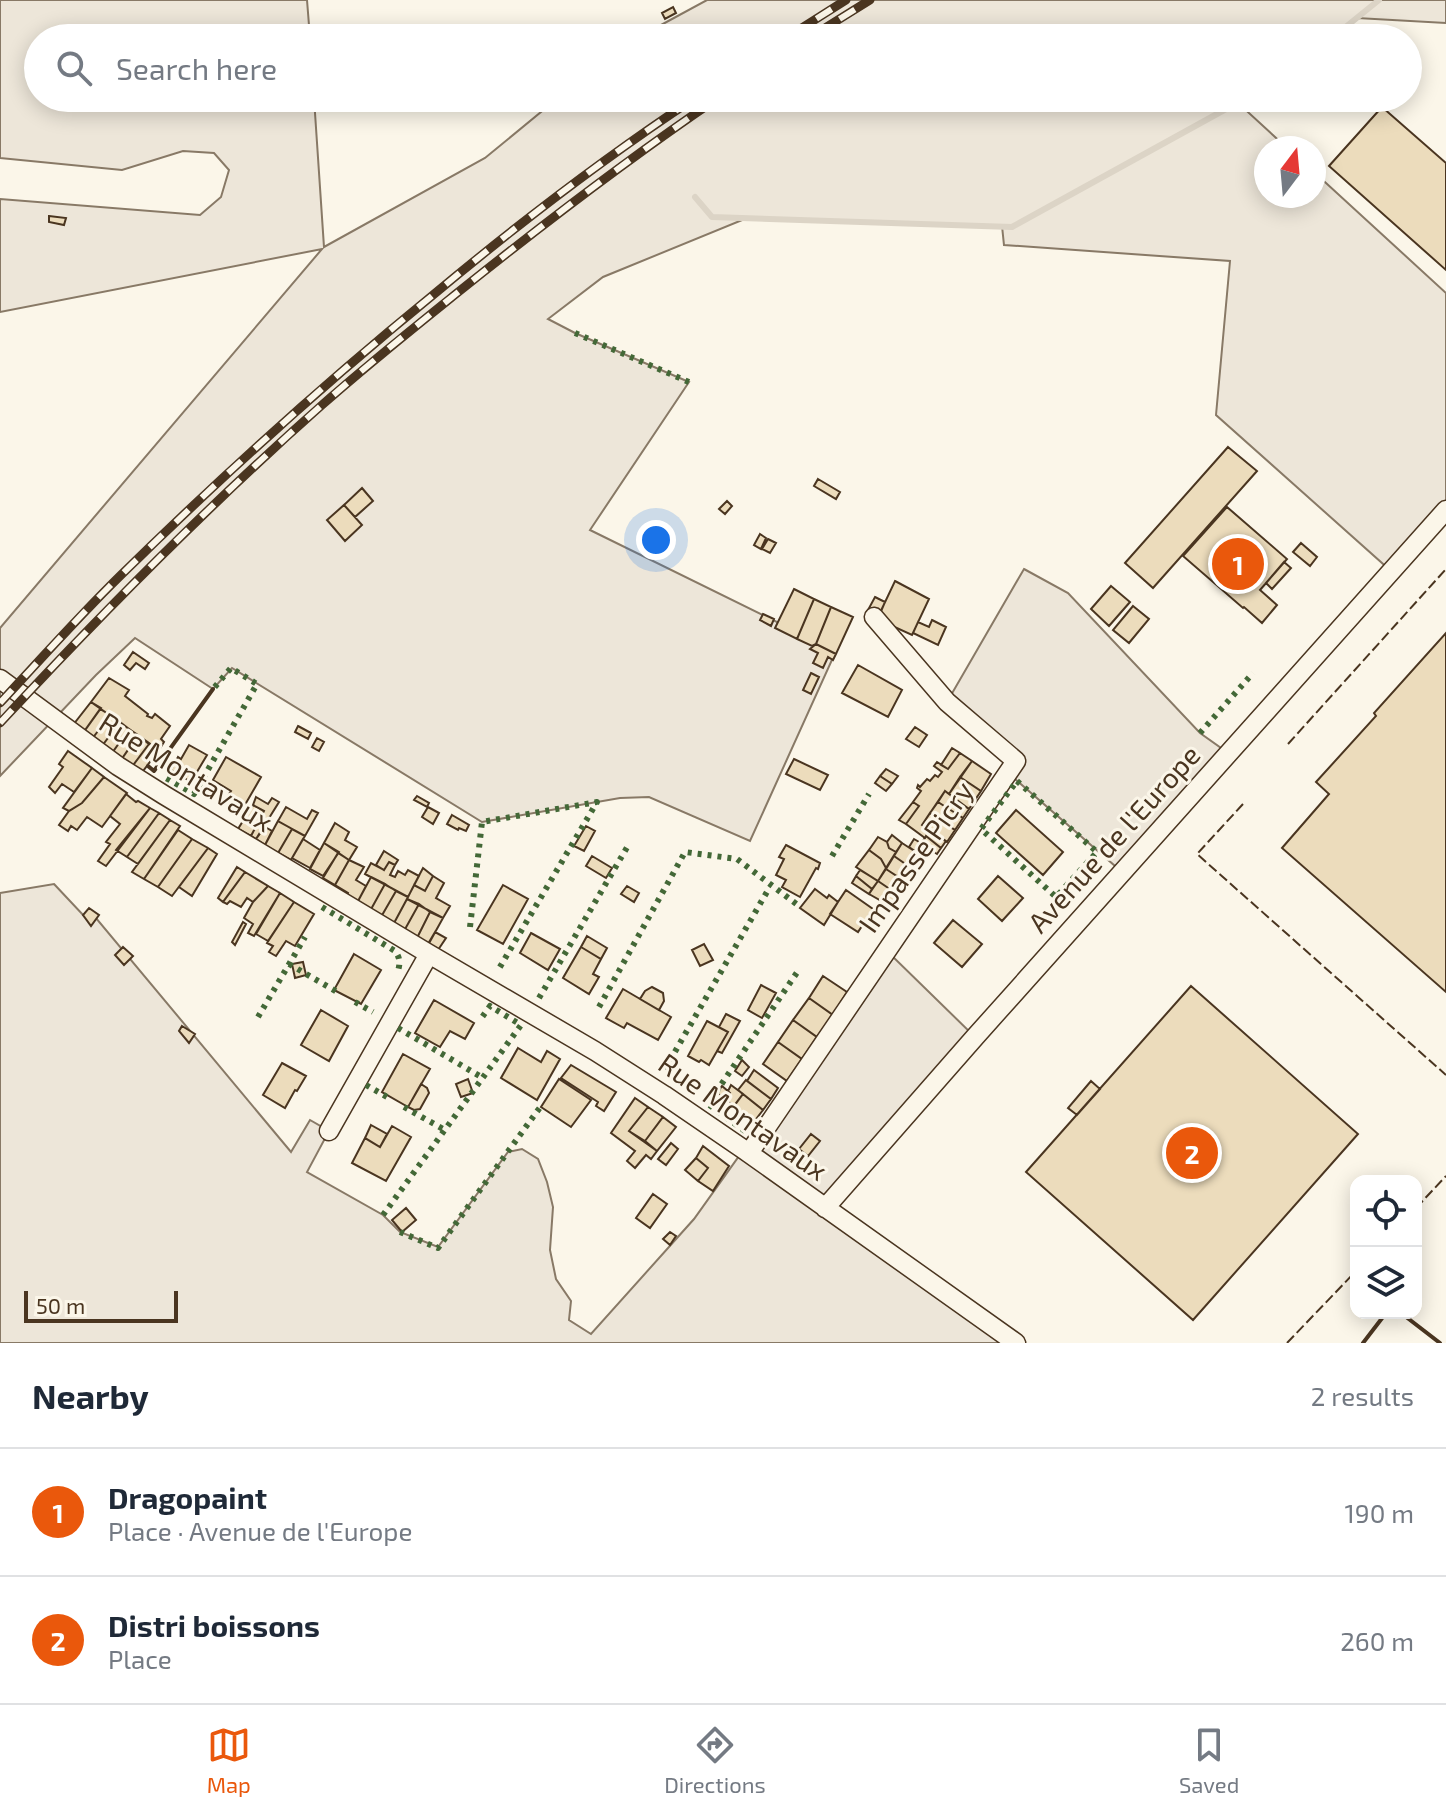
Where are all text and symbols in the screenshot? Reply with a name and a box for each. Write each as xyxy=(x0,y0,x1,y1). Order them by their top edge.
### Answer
search box xyxy=(24,24,1422,112)
icon: search xyxy=(52,46,96,90)
text: Search here xyxy=(116,50,277,86)
north arrow xyxy=(1254,136,1326,208)
your location xyxy=(636,520,676,560)
pin: 1 xyxy=(1212,534,1264,594)
street label: Rue Montavaux xyxy=(94,704,280,838)
street label: Avenue de l'Europe xyxy=(1020,738,1206,939)
street label: Impasse Picry xyxy=(851,774,980,938)
street label: Rue Montavaux xyxy=(653,1045,835,1187)
pin: 2 xyxy=(1166,1123,1218,1183)
map controls xyxy=(1350,1175,1422,1319)
button: locate xyxy=(1350,1175,1422,1247)
button: layers xyxy=(1350,1247,1422,1319)
scale bar xyxy=(24,1287,178,1323)
text: 50 m xyxy=(36,1292,85,1318)
text: Nearby xyxy=(32,1375,149,1416)
text: 2 results xyxy=(1311,1380,1414,1411)
text: Dragopaint xyxy=(108,1479,267,1515)
text: 1 xyxy=(52,1497,64,1528)
text: 190 m xyxy=(1345,1497,1414,1528)
text: Place · Avenue de l'Europe xyxy=(108,1515,412,1546)
text: Distri boissons xyxy=(108,1607,320,1643)
text: 2 xyxy=(50,1625,66,1656)
text: 260 m xyxy=(1340,1625,1414,1656)
text: Place xyxy=(108,1643,172,1674)
tab: Map xyxy=(207,1723,251,1797)
tab: Directions xyxy=(664,1723,766,1797)
tab: Saved xyxy=(1179,1723,1239,1797)

